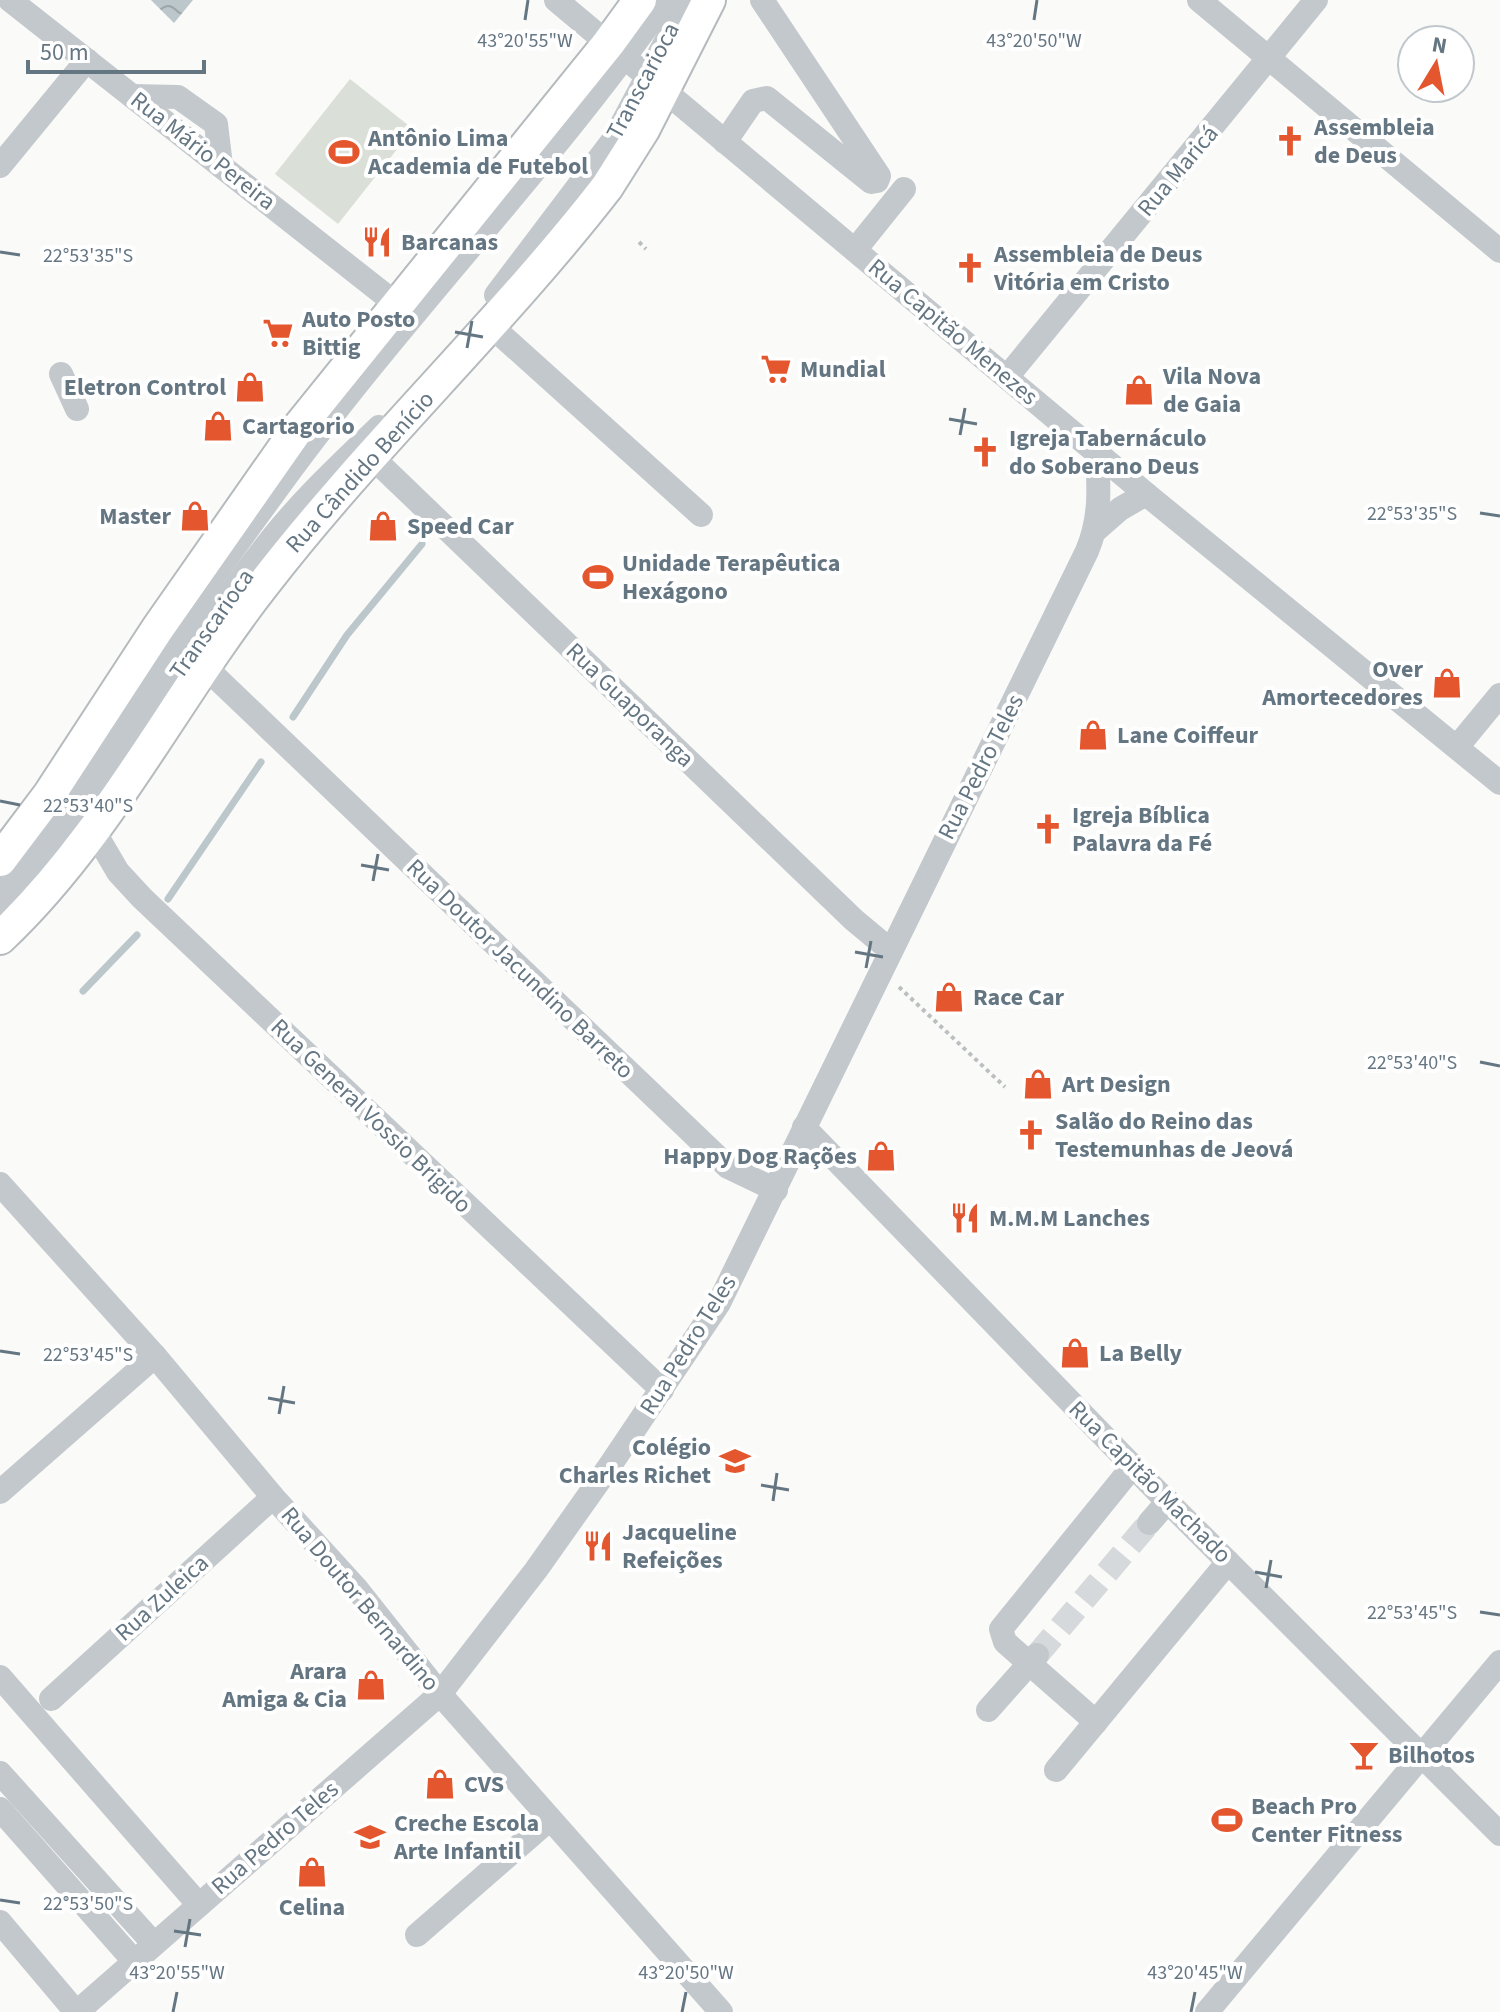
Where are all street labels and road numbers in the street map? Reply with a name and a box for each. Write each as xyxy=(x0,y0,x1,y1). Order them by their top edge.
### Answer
street label: Transcarioca xyxy=(598,16,688,146)
street label: Rua Mário Pereira xyxy=(123,83,283,219)
street label: Rua Maricá xyxy=(1129,118,1227,224)
street label: Rua Capitão Menezes xyxy=(860,250,1046,414)
street label: Rua Cândido Benício xyxy=(277,383,443,561)
street label: Transcarioca xyxy=(161,562,263,686)
street label: Rua Guaporanga xyxy=(558,635,702,775)
street label: Rua Pedro Teles xyxy=(929,688,1033,846)
street label: Rua Doutor Jacundino Barreto xyxy=(398,851,642,1087)
street label: Rua General Vossio Brigido xyxy=(263,1010,479,1222)
street label: Rua Pedro Teles xyxy=(631,1268,745,1422)
street label: Rua Capitão Machado xyxy=(1061,1393,1239,1571)
street label: Rua Doutor Bernardino xyxy=(272,1499,448,1699)
street label: Rua Zuleica xyxy=(107,1546,217,1650)
street label: Rua Pedro Teles xyxy=(204,1773,346,1903)

